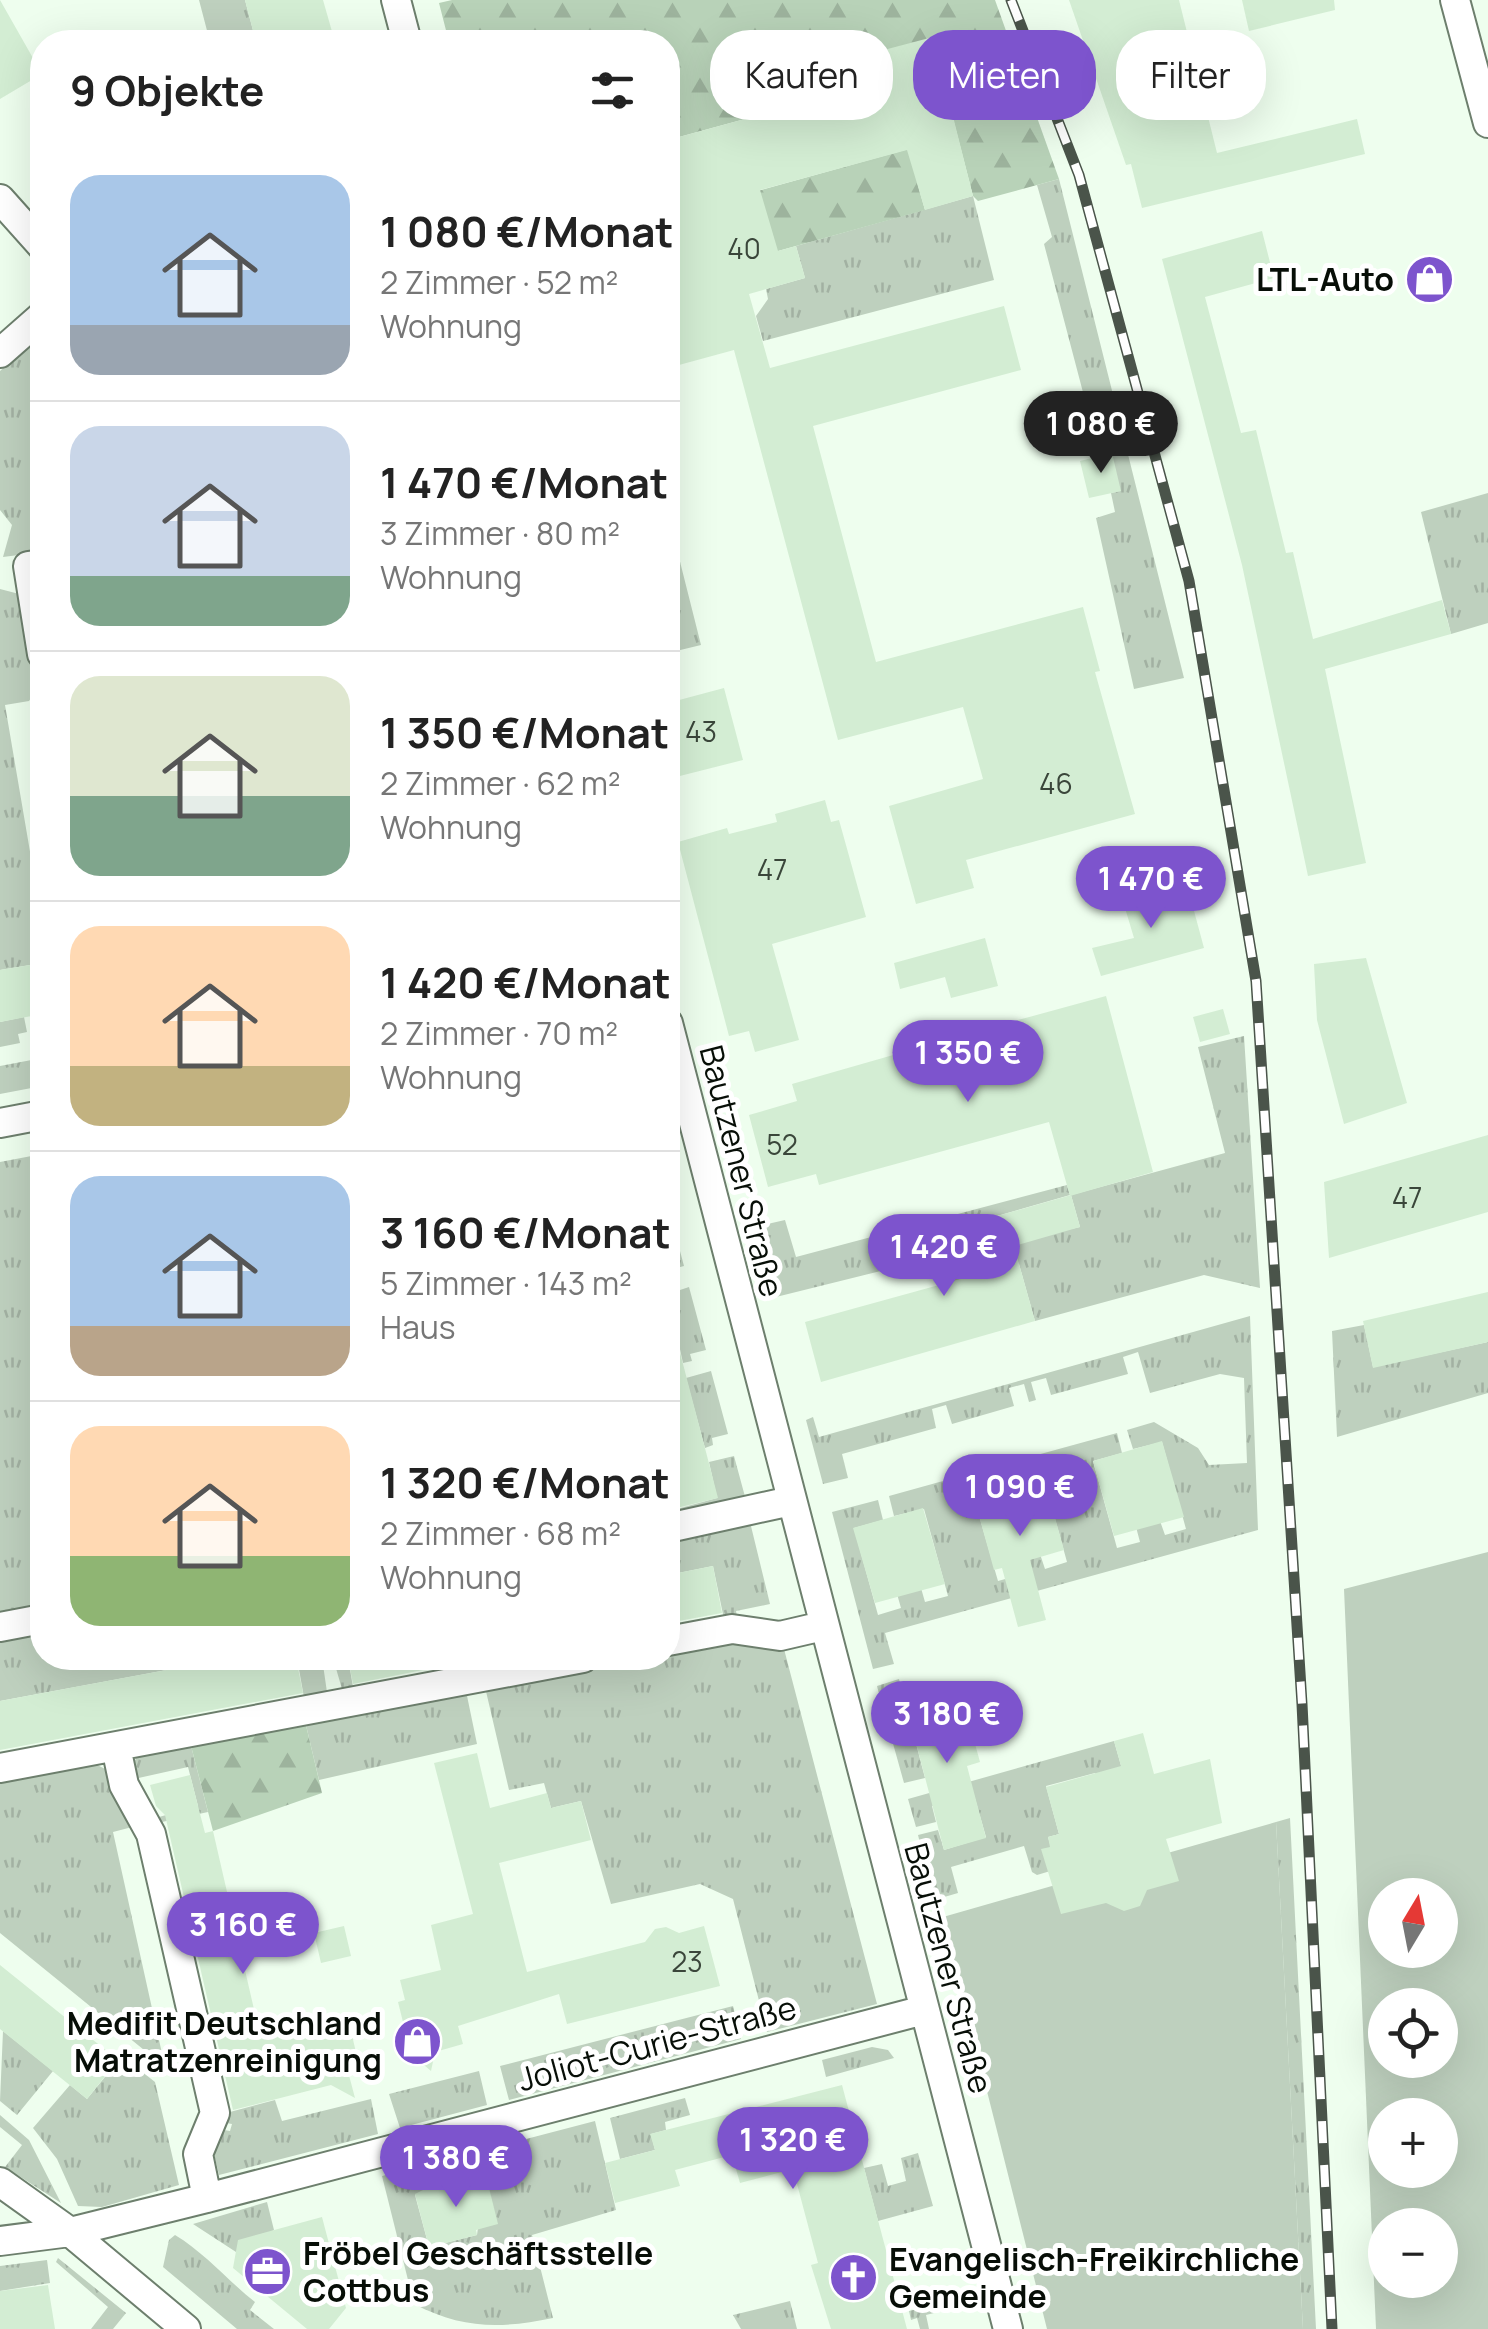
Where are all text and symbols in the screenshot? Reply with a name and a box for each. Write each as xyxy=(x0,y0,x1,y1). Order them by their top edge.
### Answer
chip: Kaufen xyxy=(710,30,893,120)
chip: Mieten xyxy=(913,30,1096,120)
chip: Filter xyxy=(1116,30,1266,120)
text: 9 Objekte xyxy=(70,61,264,119)
icon: filters xyxy=(585,63,640,118)
text: 1 080 €/Monat xyxy=(380,202,674,260)
icon: home xyxy=(150,215,270,335)
house number: 40 xyxy=(727,229,761,267)
shop icon: LTL-Auto xyxy=(1403,253,1455,305)
place label: LTL-Auto xyxy=(1256,257,1394,301)
text: 2 Zimmer · 52 m² xyxy=(380,260,618,304)
text: Wohnung xyxy=(380,304,522,348)
pin: 1 080 € xyxy=(1009,391,1193,476)
text: 1 080 € xyxy=(1046,401,1156,445)
text: 1 470 €/Monat xyxy=(380,453,668,511)
icon: home xyxy=(150,466,270,586)
text: 3 Zimmer · 80 m² xyxy=(380,511,620,555)
text: Wohnung xyxy=(380,555,522,599)
text: 1 350 €/Monat xyxy=(380,703,669,761)
house number: 43 xyxy=(685,712,717,750)
icon: home xyxy=(150,716,270,836)
text: 2 Zimmer · 62 m² xyxy=(380,761,621,805)
house number: 46 xyxy=(1039,764,1073,802)
text: Wohnung xyxy=(380,805,522,849)
pin: 1 470 € xyxy=(1059,846,1243,931)
house number: 47 xyxy=(757,850,787,888)
text: 1 470 € xyxy=(1098,856,1204,900)
text: 1 420 €/Monat xyxy=(380,953,671,1011)
icon: home xyxy=(150,966,270,1086)
text: 2 Zimmer · 70 m² xyxy=(380,1011,618,1055)
pin: 1 350 € xyxy=(876,1020,1060,1105)
text: 1 350 € xyxy=(914,1030,1022,1074)
street label: Bautzener Straße xyxy=(689,1041,795,1301)
text: Wohnung xyxy=(380,1055,522,1099)
house number: 52 xyxy=(766,1125,798,1163)
house number: 47 xyxy=(1392,1178,1422,1216)
text: 3 160 €/Monat xyxy=(380,1203,671,1261)
pin: 1 420 € xyxy=(852,1214,1036,1299)
icon: home xyxy=(150,1216,270,1336)
text: 1 420 € xyxy=(890,1224,998,1268)
text: 5 Zimmer · 143 m² xyxy=(380,1261,632,1305)
text: Haus xyxy=(380,1305,456,1349)
text: 1 320 €/Monat xyxy=(380,1453,670,1511)
pin: 1 090 € xyxy=(928,1454,1112,1539)
text: 1 090 € xyxy=(965,1464,1075,1508)
icon: home xyxy=(150,1466,270,1586)
text: 2 Zimmer · 68 m² xyxy=(380,1511,621,1555)
text: Wohnung xyxy=(380,1555,522,1599)
pin: 3 180 € xyxy=(855,1681,1039,1766)
text: 3 180 € xyxy=(893,1691,1001,1735)
street label: Bautzener Straße xyxy=(894,1838,1004,2098)
north arrow xyxy=(1368,1878,1458,1968)
map controls xyxy=(1368,1878,1458,2298)
pin: 3 160 € xyxy=(151,1892,335,1977)
text: 3 160 € xyxy=(189,1902,297,1946)
house number: 23 xyxy=(671,1942,703,1980)
street label: Joliot-Curie-Straße xyxy=(513,1985,801,2101)
button: locate xyxy=(1368,1988,1458,2078)
place label: Medifit Deutschland Matratzenreinigung xyxy=(67,2001,382,2082)
shop icon: Medifit Deutschland Matratzenreinigung xyxy=(391,2015,443,2067)
button: + xyxy=(1368,2098,1458,2188)
pin: 1 320 € xyxy=(701,2107,885,2192)
text: 1 320 € xyxy=(739,2117,847,2161)
pin: 1 380 € xyxy=(364,2125,548,2210)
text: 1 380 € xyxy=(402,2135,510,2179)
button: − xyxy=(1368,2208,1458,2298)
place label: Fröbel Geschäftsstelle Cottbus xyxy=(303,2231,653,2312)
place label: Evangelisch-Freikirchliche Gemeinde xyxy=(889,2237,1299,2318)
office icon: Fröbel Geschäftsstelle Cottbus xyxy=(242,2245,294,2297)
church icon: Evangelisch-Freikirchliche Gemeinde xyxy=(828,2251,880,2303)

